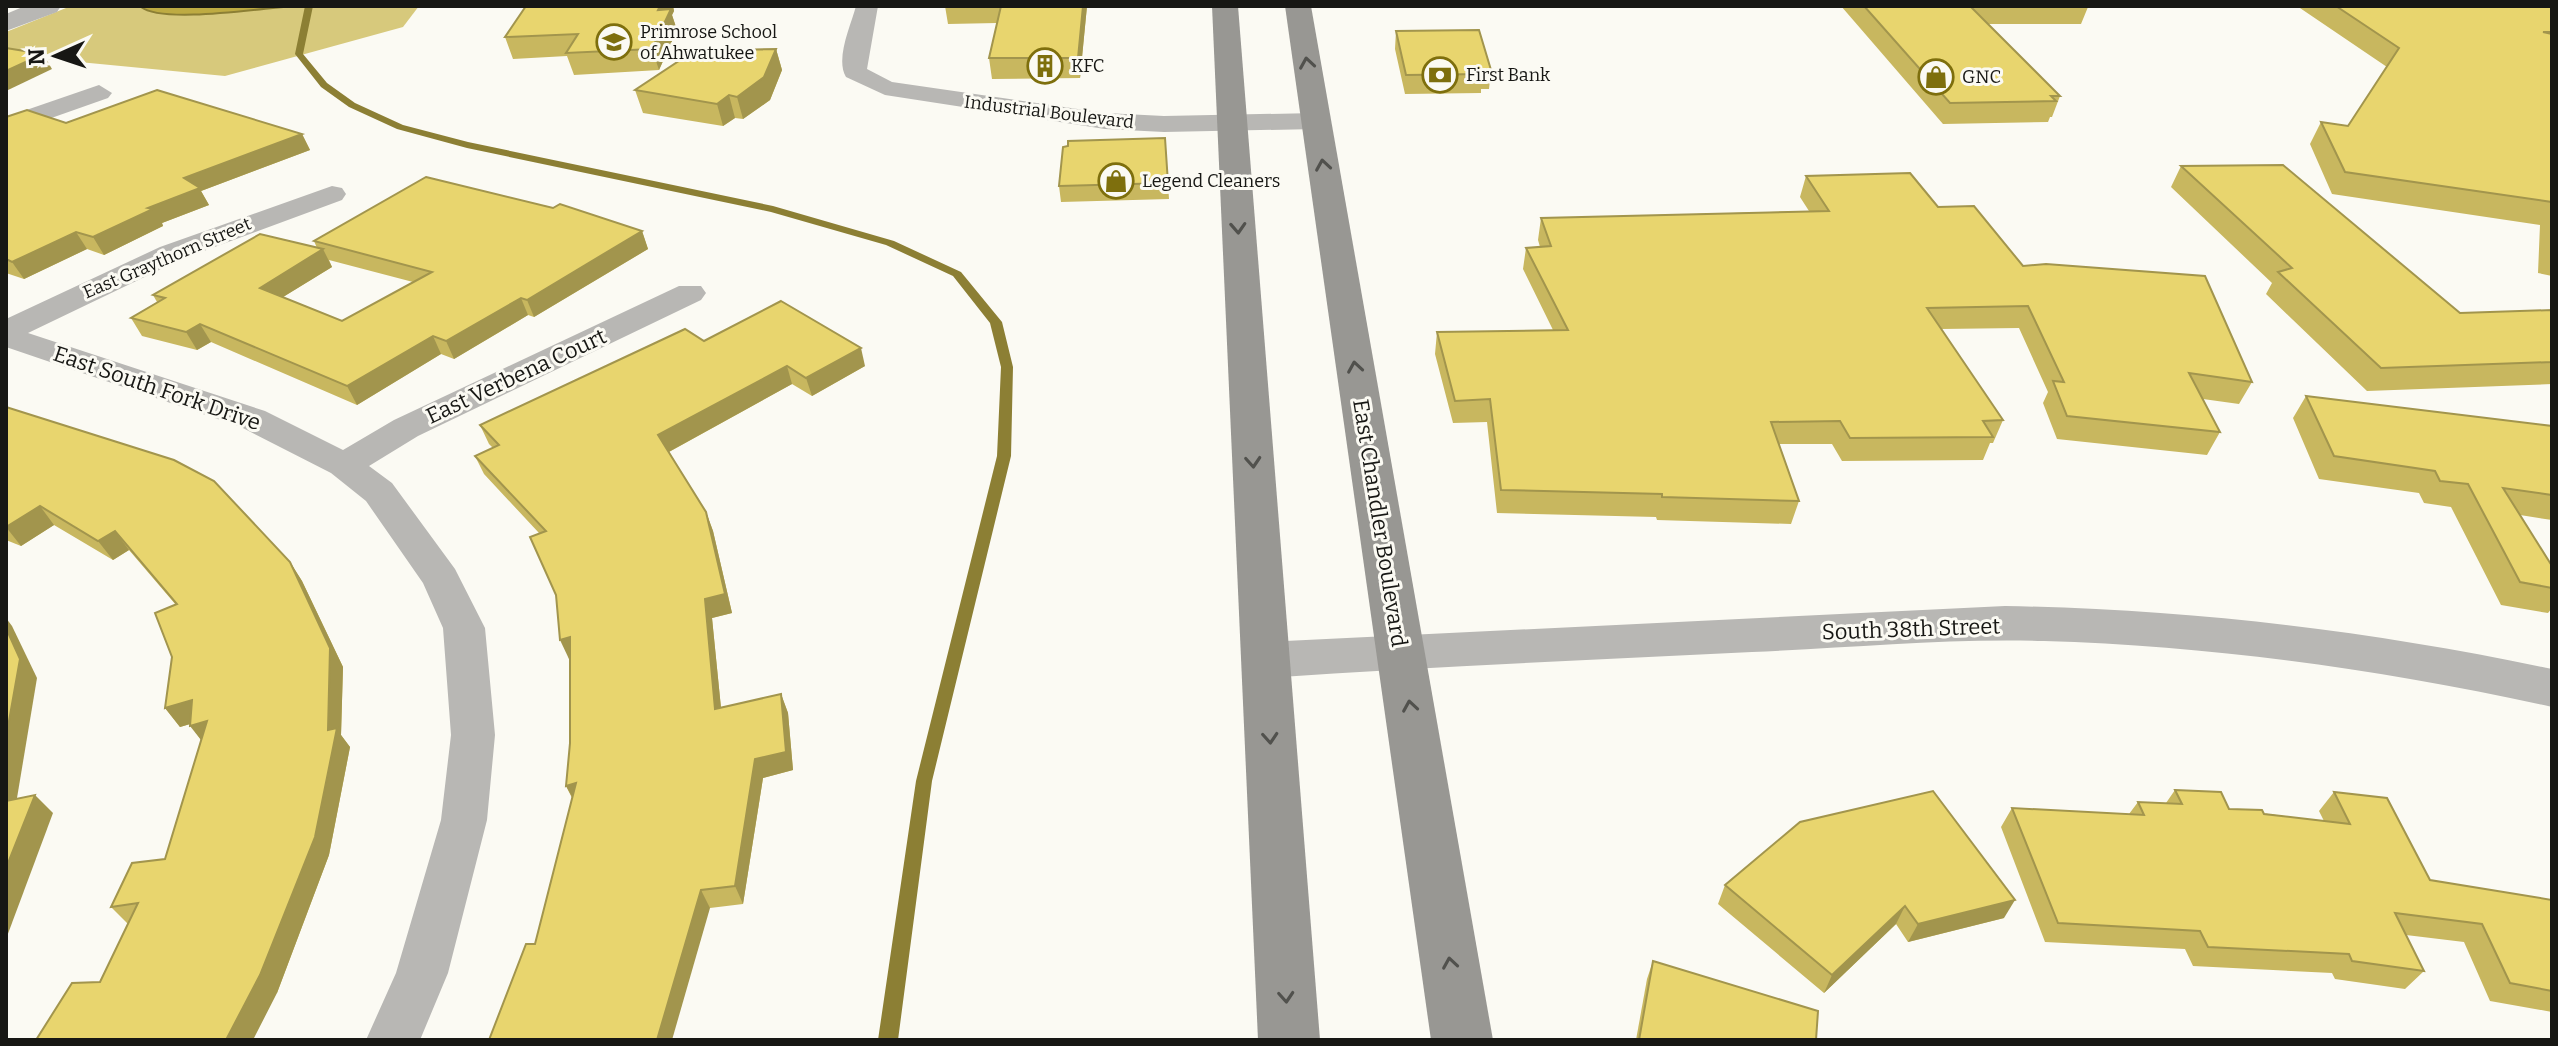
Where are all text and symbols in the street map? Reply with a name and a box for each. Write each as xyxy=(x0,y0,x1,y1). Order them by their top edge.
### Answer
north arrow xyxy=(16,16,96,96)
place label: Primrose School of Ahwatukee xyxy=(640,21,777,64)
school or university icon: Primrose School of Ahwatukee xyxy=(595,23,633,61)
building icon: KFC xyxy=(1026,47,1064,85)
text: N xyxy=(23,48,50,66)
place label: KFC xyxy=(1071,55,1104,77)
bank icon: First Bank xyxy=(1421,56,1459,94)
one-way arrow xyxy=(1299,57,1316,70)
shop icon: GNC xyxy=(1917,58,1955,96)
place label: First Bank xyxy=(1466,64,1551,86)
place label: GNC xyxy=(1962,66,2001,88)
street label: Industrial Boulevard xyxy=(963,91,1135,133)
one-way arrow xyxy=(1315,158,1332,172)
shop icon: Legend Cleaners xyxy=(1097,162,1135,200)
place label: Legend Cleaners xyxy=(1142,170,1280,192)
street label: East Graythorn Street xyxy=(80,212,255,303)
one-way arrow xyxy=(1229,222,1246,235)
street label: East Verbena Court xyxy=(422,322,610,430)
street label: East South Fork Drive xyxy=(50,340,264,436)
one-way arrow xyxy=(1347,360,1364,373)
street label: East Chandler Boulevard xyxy=(1347,397,1413,649)
one-way arrow xyxy=(1244,456,1261,469)
street label: South 38th Street xyxy=(1821,612,2001,646)
one-way arrow xyxy=(1402,699,1419,713)
one-way arrow xyxy=(1262,732,1279,745)
one-way arrow xyxy=(1442,956,1459,970)
one-way arrow xyxy=(1277,991,1294,1004)

